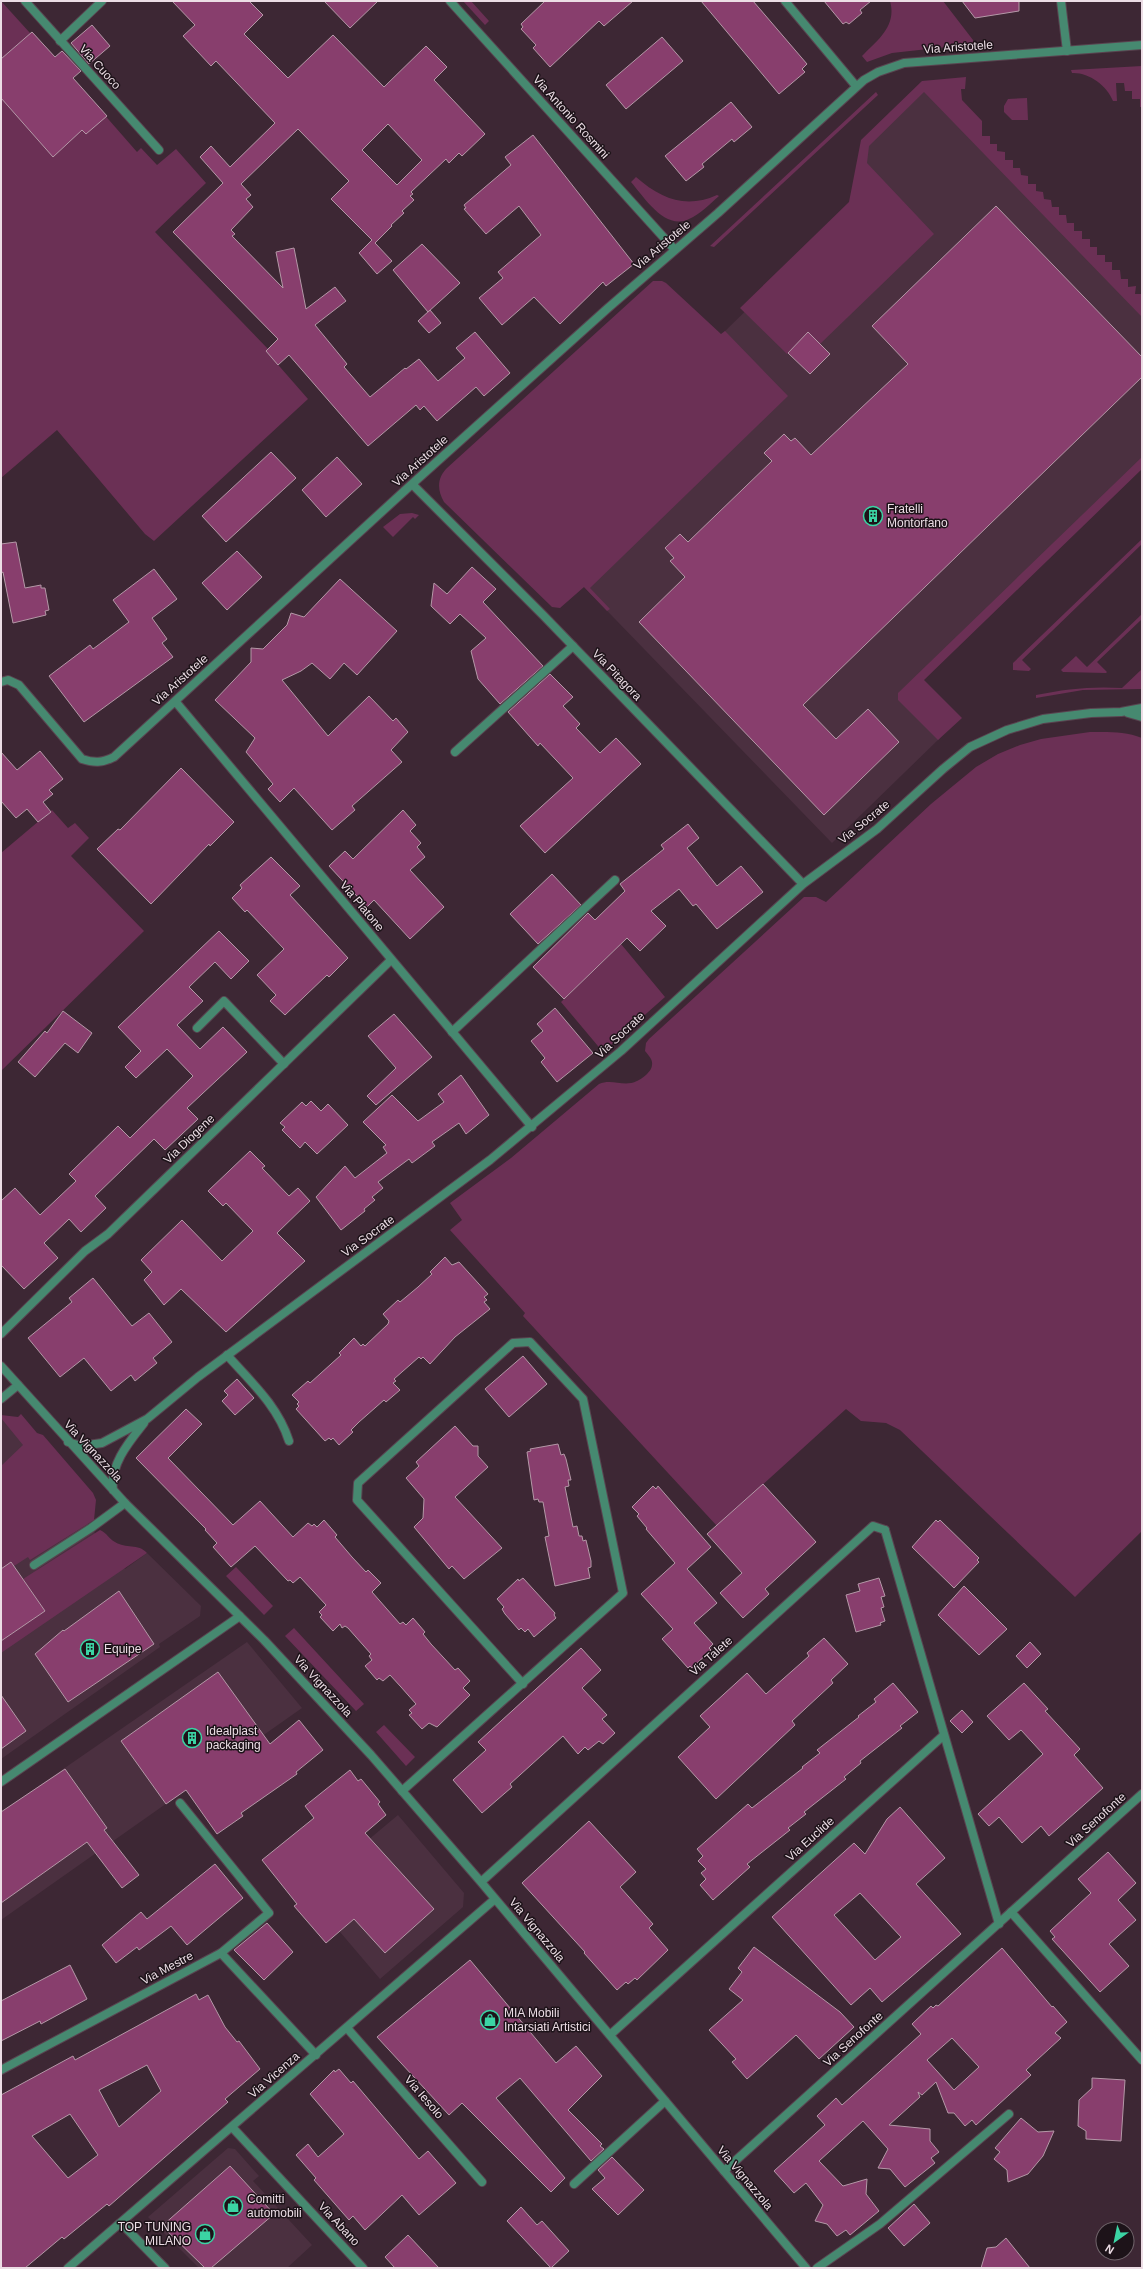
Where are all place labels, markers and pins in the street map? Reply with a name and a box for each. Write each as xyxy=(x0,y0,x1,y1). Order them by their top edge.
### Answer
place label: Fratelli Montorfano xyxy=(887,502,948,530)
building icon: Fratelli Montorfano xyxy=(862,505,884,527)
building icon: Equipe xyxy=(79,1638,101,1660)
place label: Equipe xyxy=(104,1642,142,1656)
place label: Idealplast packaging xyxy=(206,1724,261,1752)
building icon: Idealplast packaging xyxy=(181,1727,203,1749)
place label: MIA Mobili Intarsiati Artistici xyxy=(504,2006,591,2034)
shop icon: MIA Mobili Intarsiati Artistici xyxy=(479,2009,501,2031)
place label: Comitti automobili xyxy=(247,2192,302,2220)
shop icon: Comitti automobili xyxy=(222,2195,244,2217)
place label: TOP TUNING MILANO xyxy=(118,2220,191,2248)
shop icon: TOP TUNING MILANO xyxy=(194,2223,216,2245)

